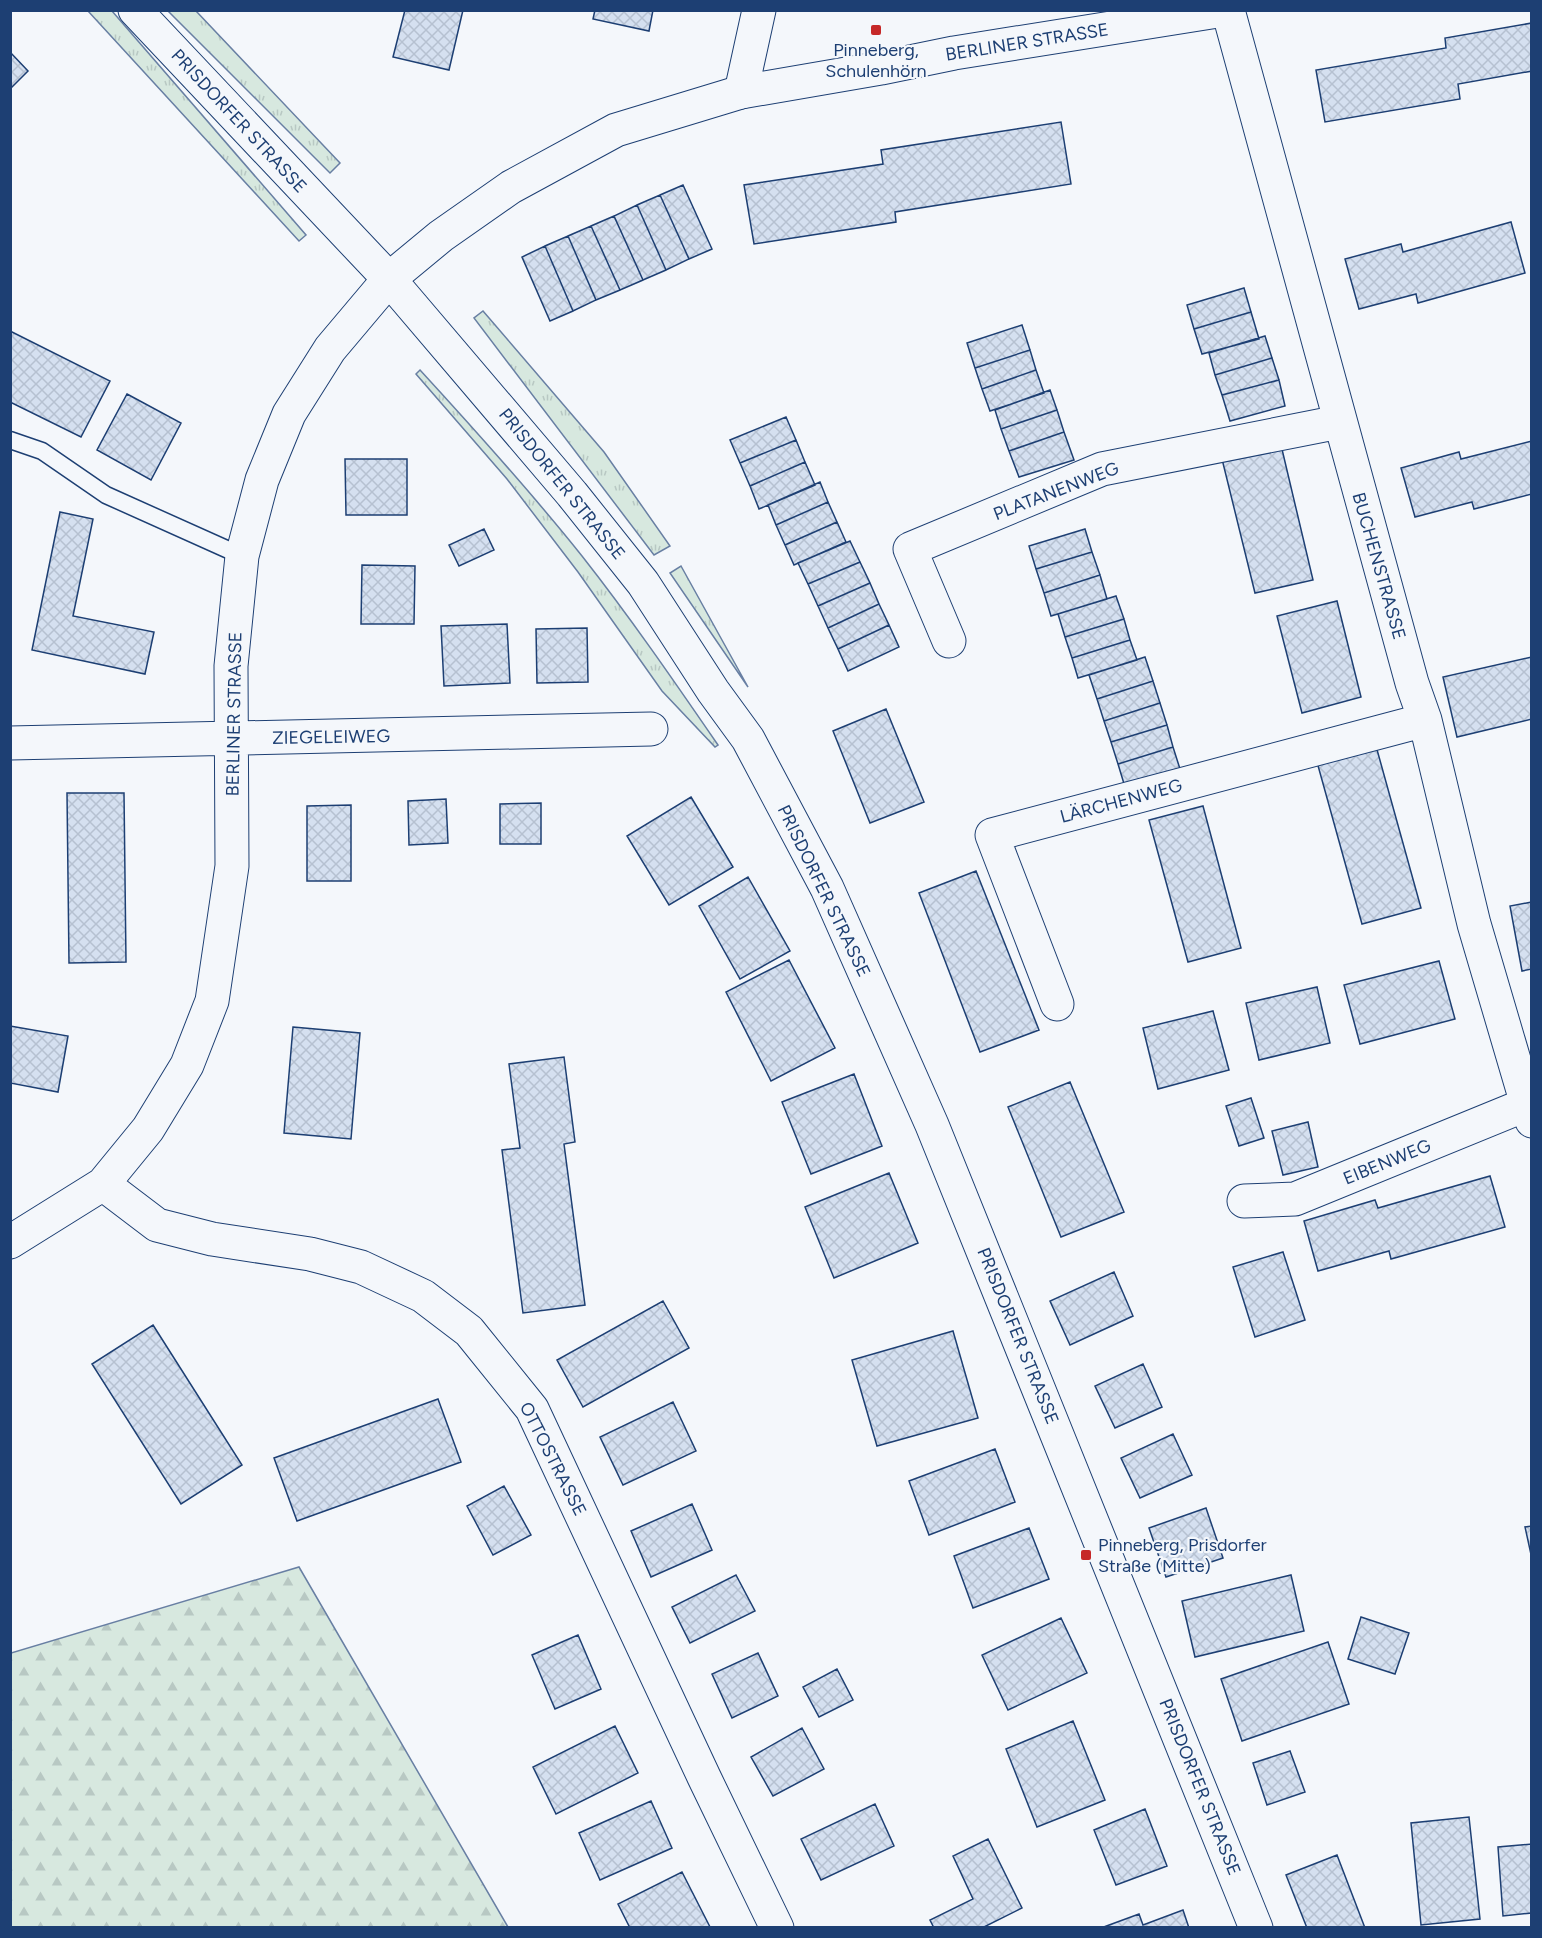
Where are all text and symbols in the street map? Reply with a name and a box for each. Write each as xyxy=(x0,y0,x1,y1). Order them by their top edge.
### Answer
street label: BERLINER STRASSE xyxy=(944,18,1110,66)
marker: Pinneberg, Schulenhörn xyxy=(869,23,883,37)
place label: Pinneberg, Schulenhörn xyxy=(825,39,927,82)
street label: PRISDORFER STRASSE xyxy=(167,45,311,197)
street label: PRISDORFER STRASSE xyxy=(494,404,630,564)
street label: PLATANENWEG xyxy=(990,457,1122,525)
street label: BUCHENSTRASSE xyxy=(1347,490,1411,642)
street label: BERLINER STRASSE xyxy=(222,631,246,797)
street label: ZIEGELEIWEG xyxy=(272,725,390,749)
street label: LÄRCHENWEG xyxy=(1058,774,1185,828)
street label: PRISDORFER STRASSE xyxy=(773,801,875,981)
street label: EIBENWEG xyxy=(1340,1134,1434,1190)
street label: PRISDORFER STRASSE xyxy=(972,1244,1064,1428)
street label: OTTOSTRASSE xyxy=(515,1398,591,1520)
place label: Pinneberg, Prisdorfer Straße (Mitte) xyxy=(1098,1534,1267,1577)
marker: Pinneberg, Prisdorfer Straße (Mitte) xyxy=(1079,1548,1093,1562)
street label: PRISDORFER STRASSE xyxy=(1154,1695,1246,1879)

